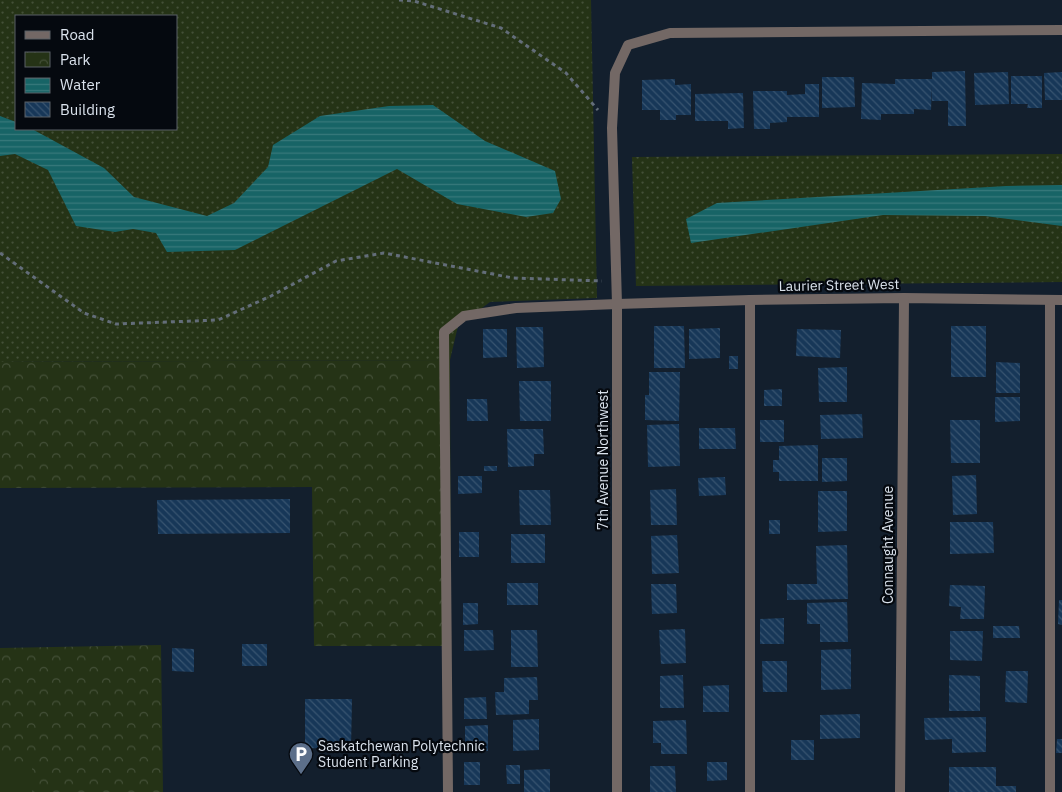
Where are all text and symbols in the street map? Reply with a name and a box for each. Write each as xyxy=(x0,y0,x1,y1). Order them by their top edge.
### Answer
legend xyxy=(15,15,178,130)
text: Road xyxy=(60,25,95,44)
text: Park xyxy=(60,50,90,69)
text: Water xyxy=(60,75,101,94)
text: Building xyxy=(60,100,115,119)
street label: Laurier Street West xyxy=(779,275,899,295)
street label: 7th Avenue Northwest xyxy=(594,390,612,530)
street label: Connaught Avenue xyxy=(879,486,897,604)
place label: Saskatchewan Polytechnic Student Parking xyxy=(318,737,485,771)
parking icon: Saskatchewan Polytechnic Student Parking xyxy=(288,741,314,775)

